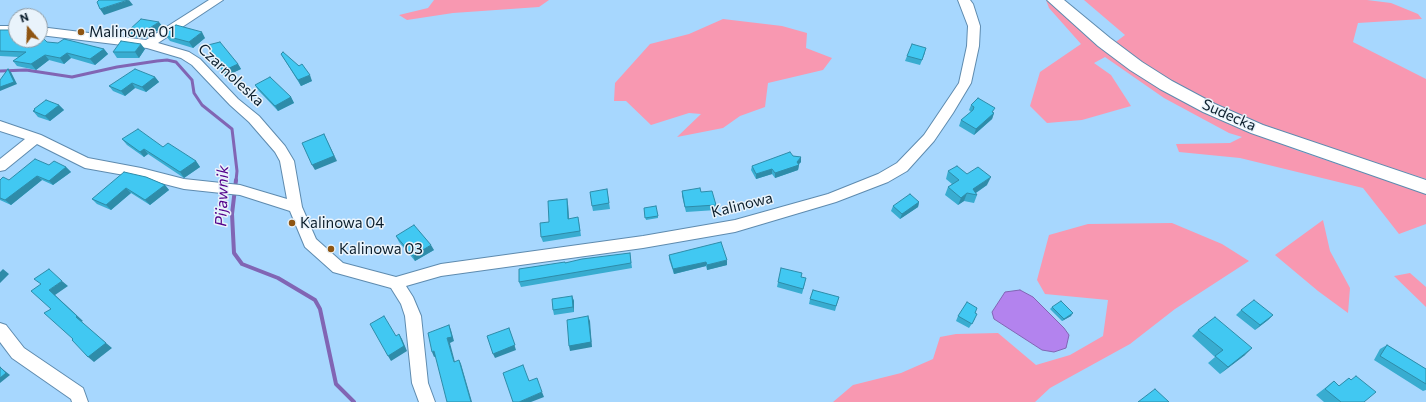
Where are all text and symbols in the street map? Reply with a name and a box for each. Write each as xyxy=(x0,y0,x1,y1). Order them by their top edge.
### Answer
north arrow xyxy=(8,8,48,48)
text: N xyxy=(18,10,30,25)
place label: Malinowa 01 xyxy=(89,23,175,41)
marker: Malinowa 01 xyxy=(76,27,86,37)
street label: Czarnoleska xyxy=(194,40,268,110)
street label: Sudecka xyxy=(1199,95,1259,135)
water label: Pijawnik xyxy=(211,165,233,227)
street label: Kalinowa xyxy=(709,189,775,221)
place label: Kalinowa 04 xyxy=(300,214,384,232)
marker: Kalinowa 04 xyxy=(287,218,297,228)
place label: Kalinowa 03 xyxy=(339,240,423,258)
marker: Kalinowa 03 xyxy=(326,244,336,254)

